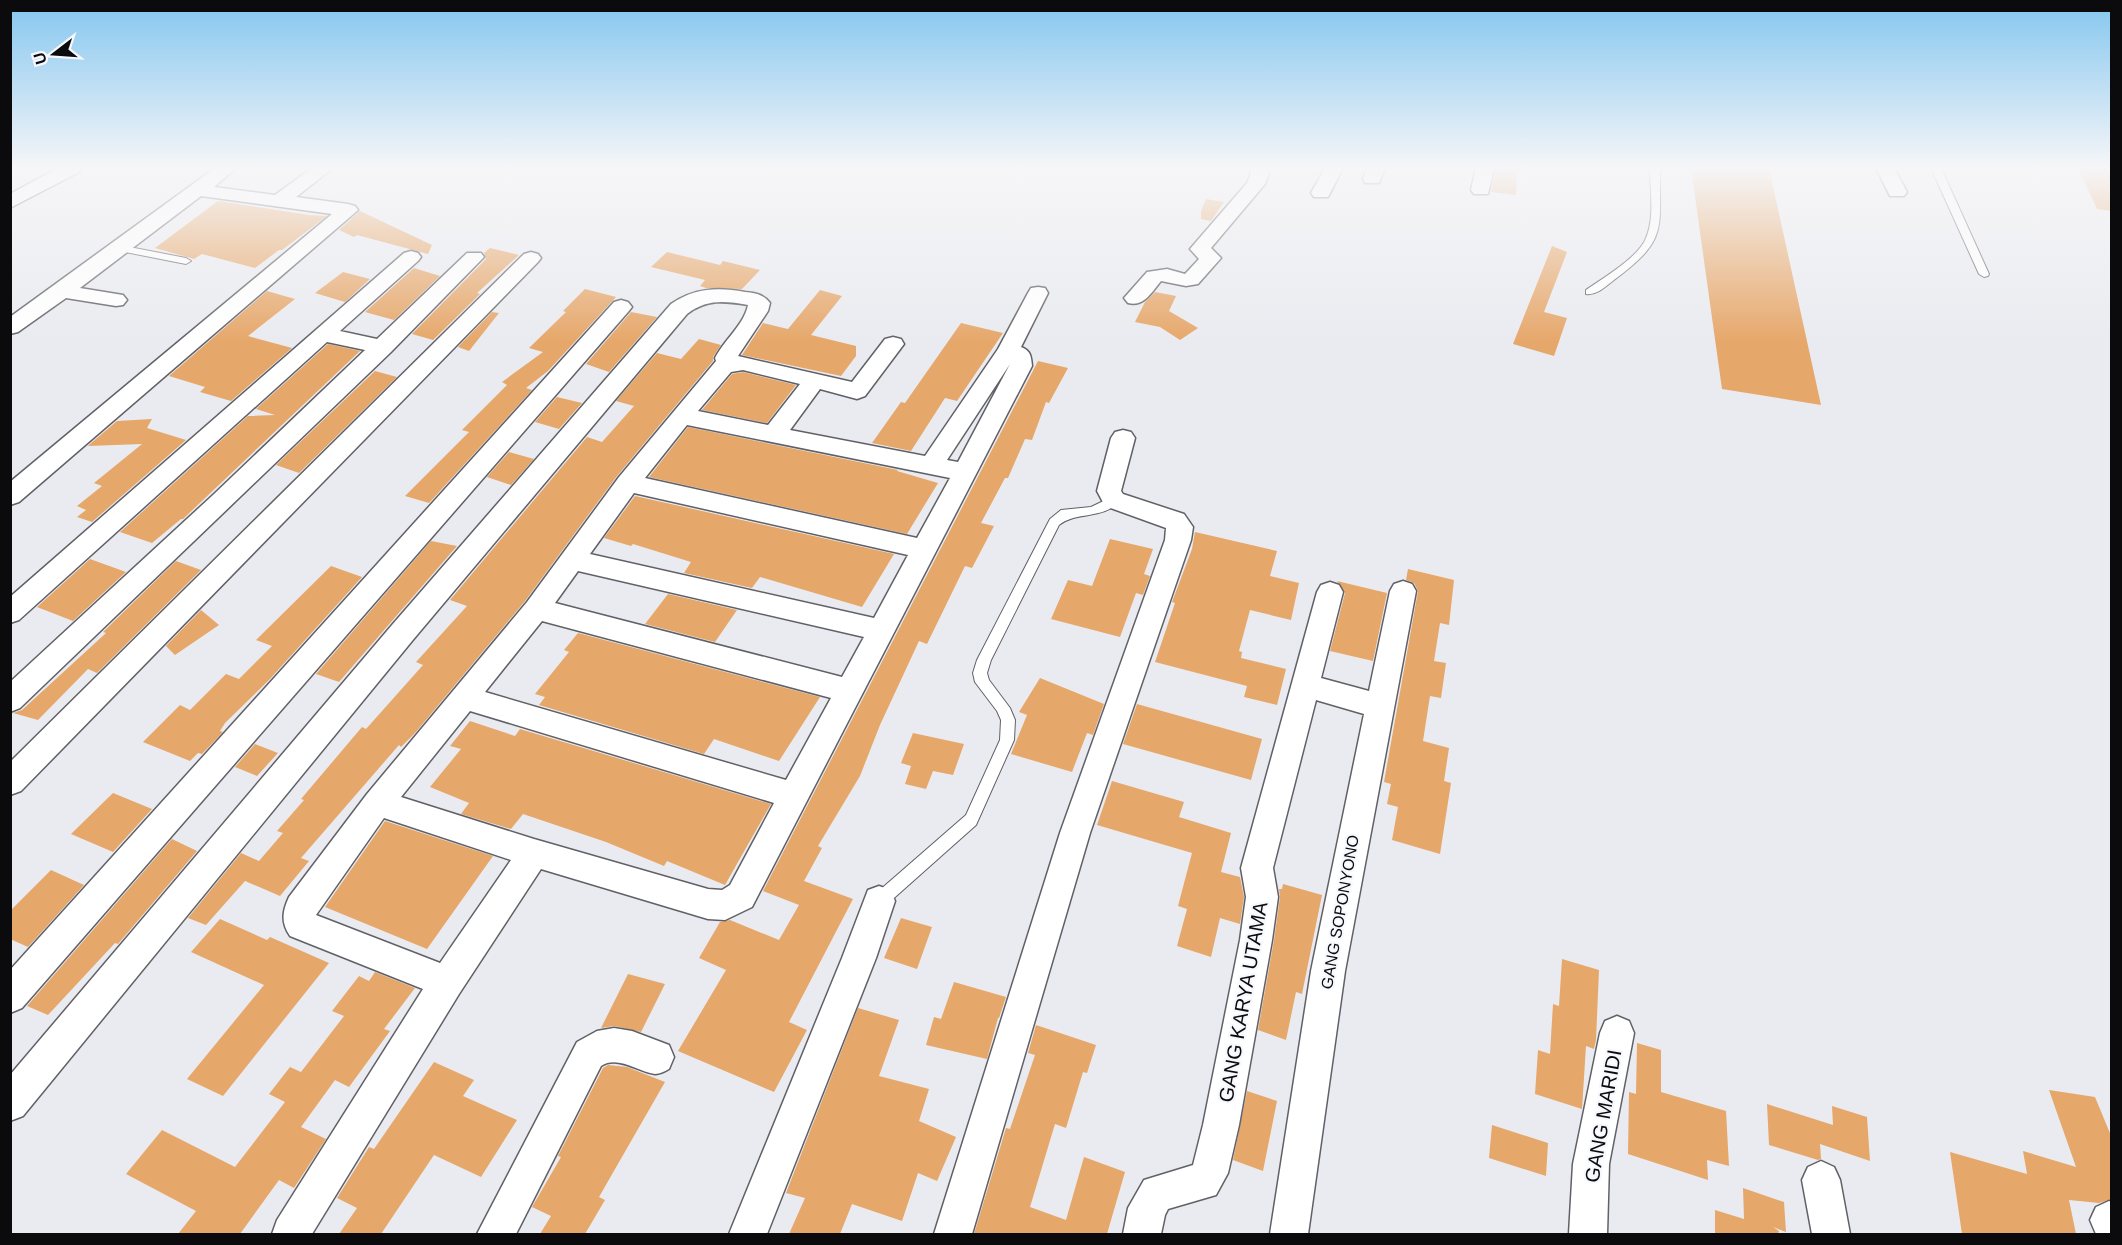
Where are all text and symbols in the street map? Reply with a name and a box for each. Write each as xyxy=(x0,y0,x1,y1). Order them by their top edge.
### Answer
north arrow xyxy=(24,24,84,84)
text: U xyxy=(30,50,50,66)
street label: GANG SOPONYONO xyxy=(1318,833,1362,991)
street label: GANG KARYA UTAMA xyxy=(1215,899,1272,1104)
street label: GANG MARIDI xyxy=(1580,1048,1626,1184)

